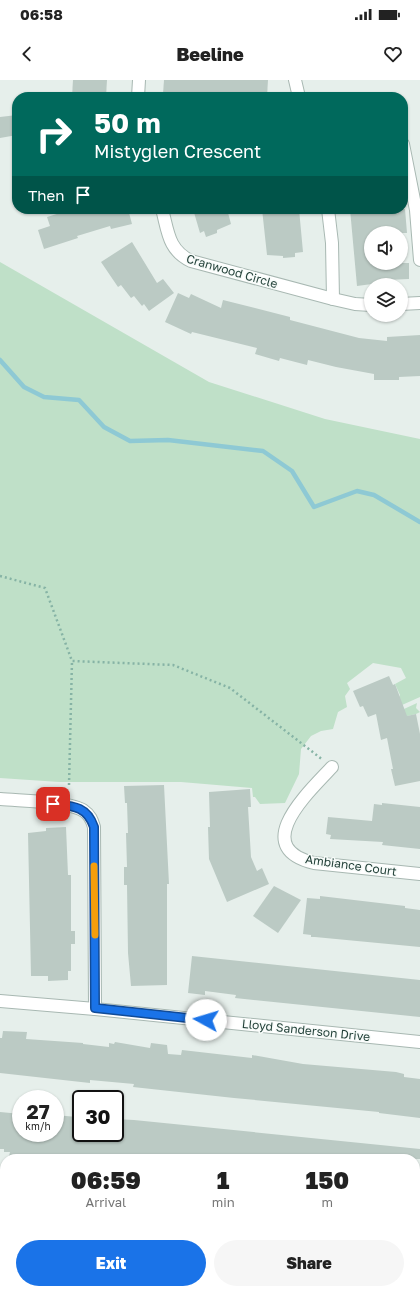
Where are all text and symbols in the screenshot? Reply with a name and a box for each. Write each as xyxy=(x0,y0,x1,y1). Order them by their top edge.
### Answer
text: 06:58 xyxy=(20,5,63,23)
icon: back xyxy=(16,43,38,65)
text: Beeline xyxy=(176,43,244,65)
icon: heart xyxy=(382,43,404,65)
text: 50 m xyxy=(94,106,161,139)
icon: right xyxy=(28,108,80,160)
text: Mistyglen Crescent xyxy=(94,140,261,162)
icon: arrive xyxy=(72,184,94,206)
text: Then xyxy=(28,186,64,204)
map controls xyxy=(364,226,408,322)
button: sound xyxy=(364,226,408,270)
street label: Cranwood Circle xyxy=(185,251,279,291)
button: layers xyxy=(364,278,408,322)
pin xyxy=(36,787,70,821)
icon: arrive xyxy=(42,793,64,815)
street label: Ambiance Court xyxy=(304,851,398,879)
position arrow xyxy=(185,999,227,1041)
street label: Lloyd Sanderson Drive xyxy=(241,1016,371,1044)
speed limit sign: 30 xyxy=(72,1090,124,1142)
text: 27 xyxy=(26,1099,50,1123)
text: km/h xyxy=(25,1120,51,1132)
text: 06:59 xyxy=(71,1165,141,1194)
text: 1 xyxy=(217,1165,230,1194)
text: 150 xyxy=(306,1165,349,1194)
text: Arrival xyxy=(85,1194,126,1210)
text: min xyxy=(212,1194,235,1210)
text: m xyxy=(322,1194,333,1210)
button: Exit xyxy=(16,1240,206,1286)
button: Share xyxy=(214,1240,404,1286)

